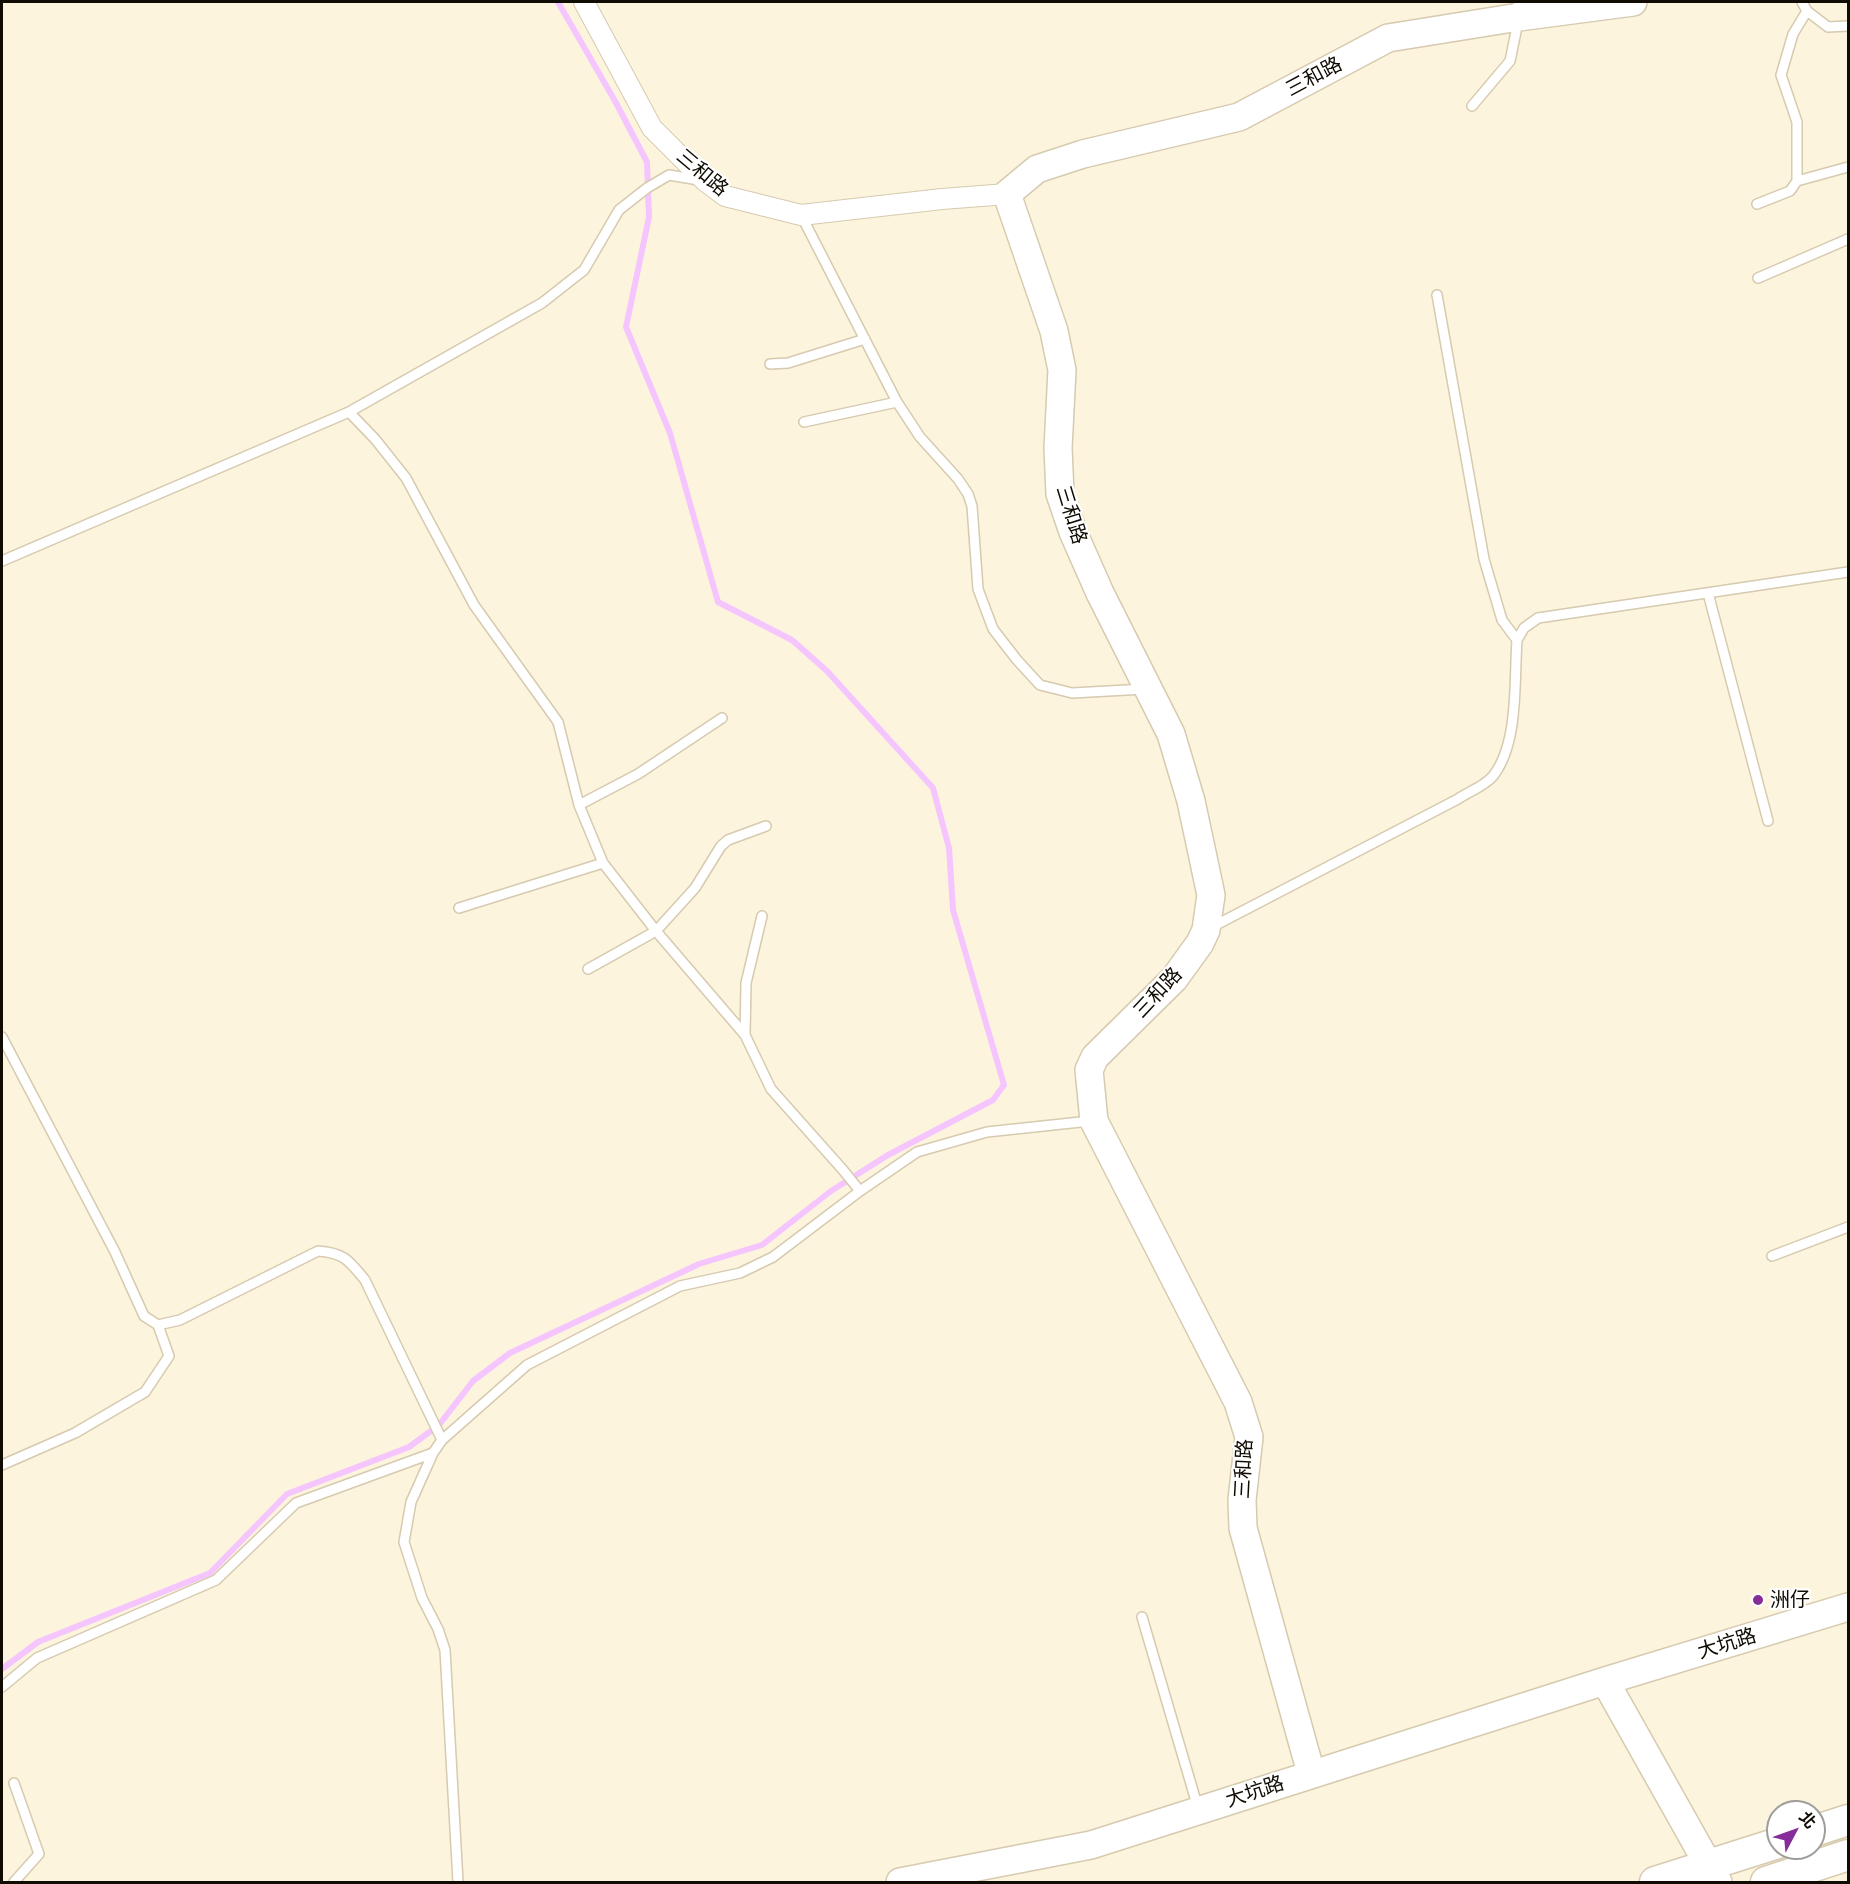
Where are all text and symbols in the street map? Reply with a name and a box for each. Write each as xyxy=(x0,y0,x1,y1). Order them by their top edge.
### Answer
street label: 三和路 xyxy=(1282,52,1346,102)
street label: 三和路 xyxy=(671,145,733,201)
street label: 三和路 xyxy=(1051,483,1091,547)
street label: 三和路 xyxy=(1129,963,1187,1023)
street label: 三和路 xyxy=(1230,1438,1258,1500)
place label: 洲仔 xyxy=(1770,1588,1810,1612)
marker: 洲仔 xyxy=(1751,1593,1765,1607)
street label: 大坑路 xyxy=(1695,1624,1759,1664)
street label: 大坑路 xyxy=(1223,1771,1287,1813)
north arrow xyxy=(1766,1800,1826,1860)
text: 北 xyxy=(1795,1807,1821,1832)

